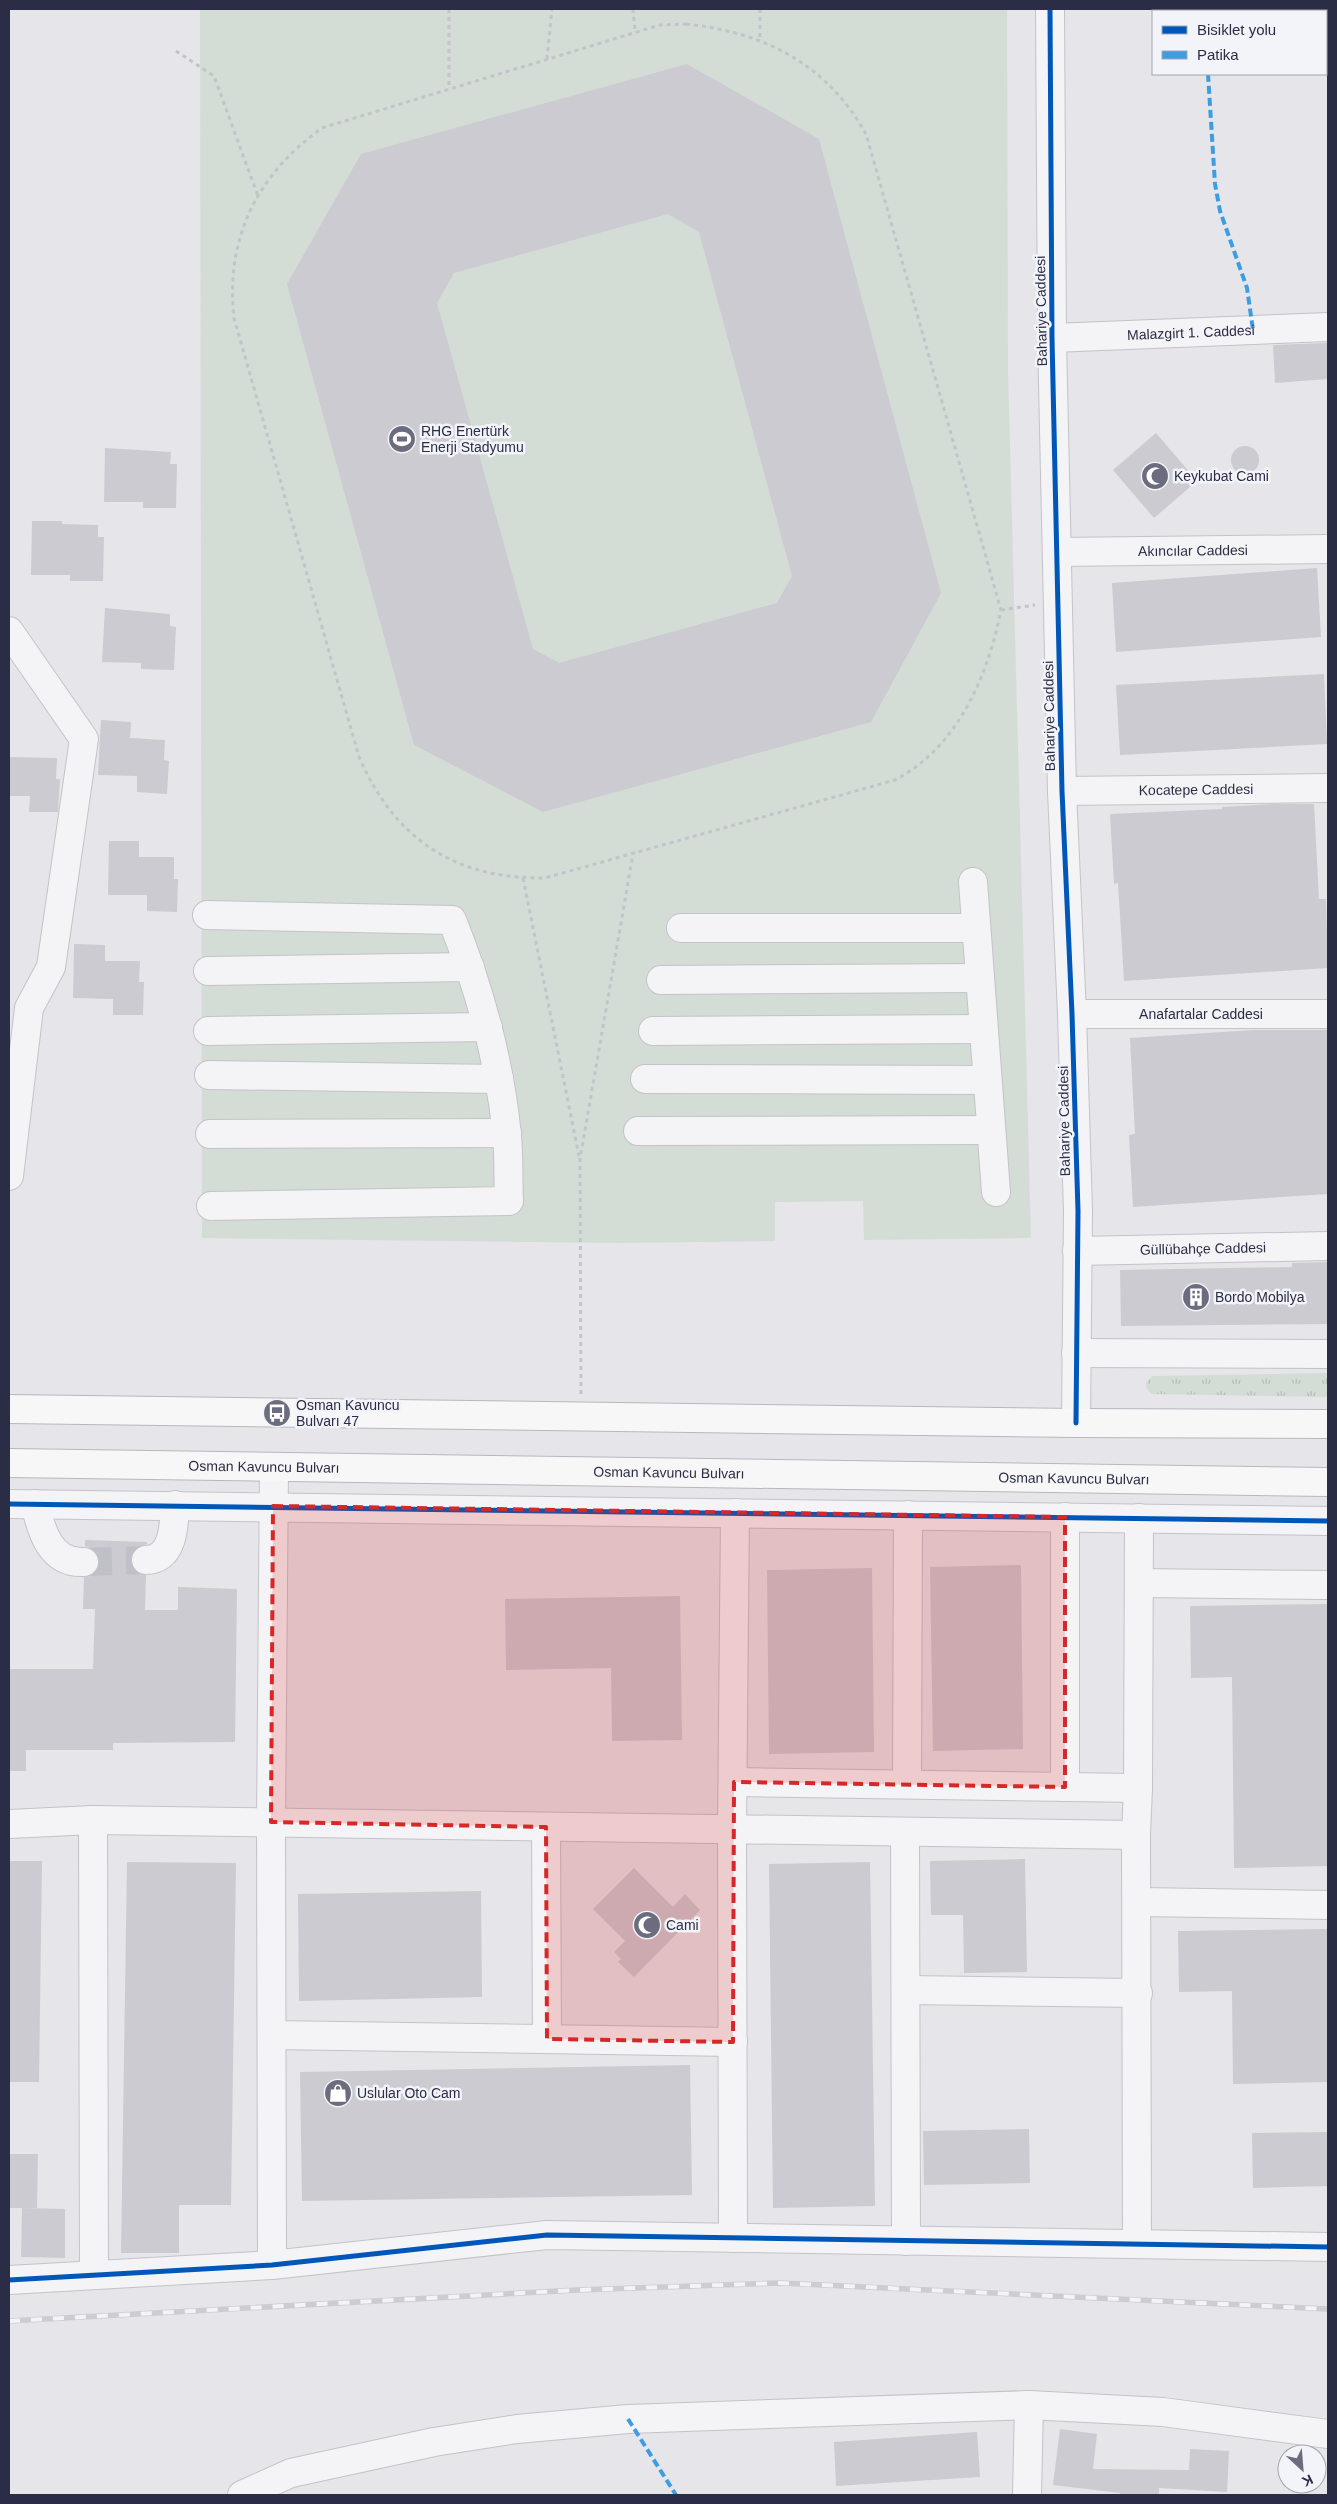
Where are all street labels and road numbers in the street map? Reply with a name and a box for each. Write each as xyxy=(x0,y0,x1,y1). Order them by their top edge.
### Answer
street label: Bahariye Caddesi xyxy=(1032,256,1050,366)
street label: Malazgirt 1. Caddesi xyxy=(1127,322,1255,343)
street label: Akıncılar Caddesi xyxy=(1138,542,1248,559)
street label: Bahariye Caddesi xyxy=(1040,661,1058,771)
street label: Kocatepe Caddesi xyxy=(1139,781,1253,798)
street label: Anafartalar Caddesi xyxy=(1139,1006,1263,1022)
street label: Bahariye Caddesi xyxy=(1055,1066,1073,1176)
street label: Güllübahçe Caddesi xyxy=(1140,1239,1266,1258)
street label: Osman Kavuncu Bulvarı xyxy=(188,1458,340,1476)
street label: Osman Kavuncu Bulvarı xyxy=(593,1463,745,1482)
street label: Osman Kavuncu Bulvarı xyxy=(998,1469,1150,1487)

